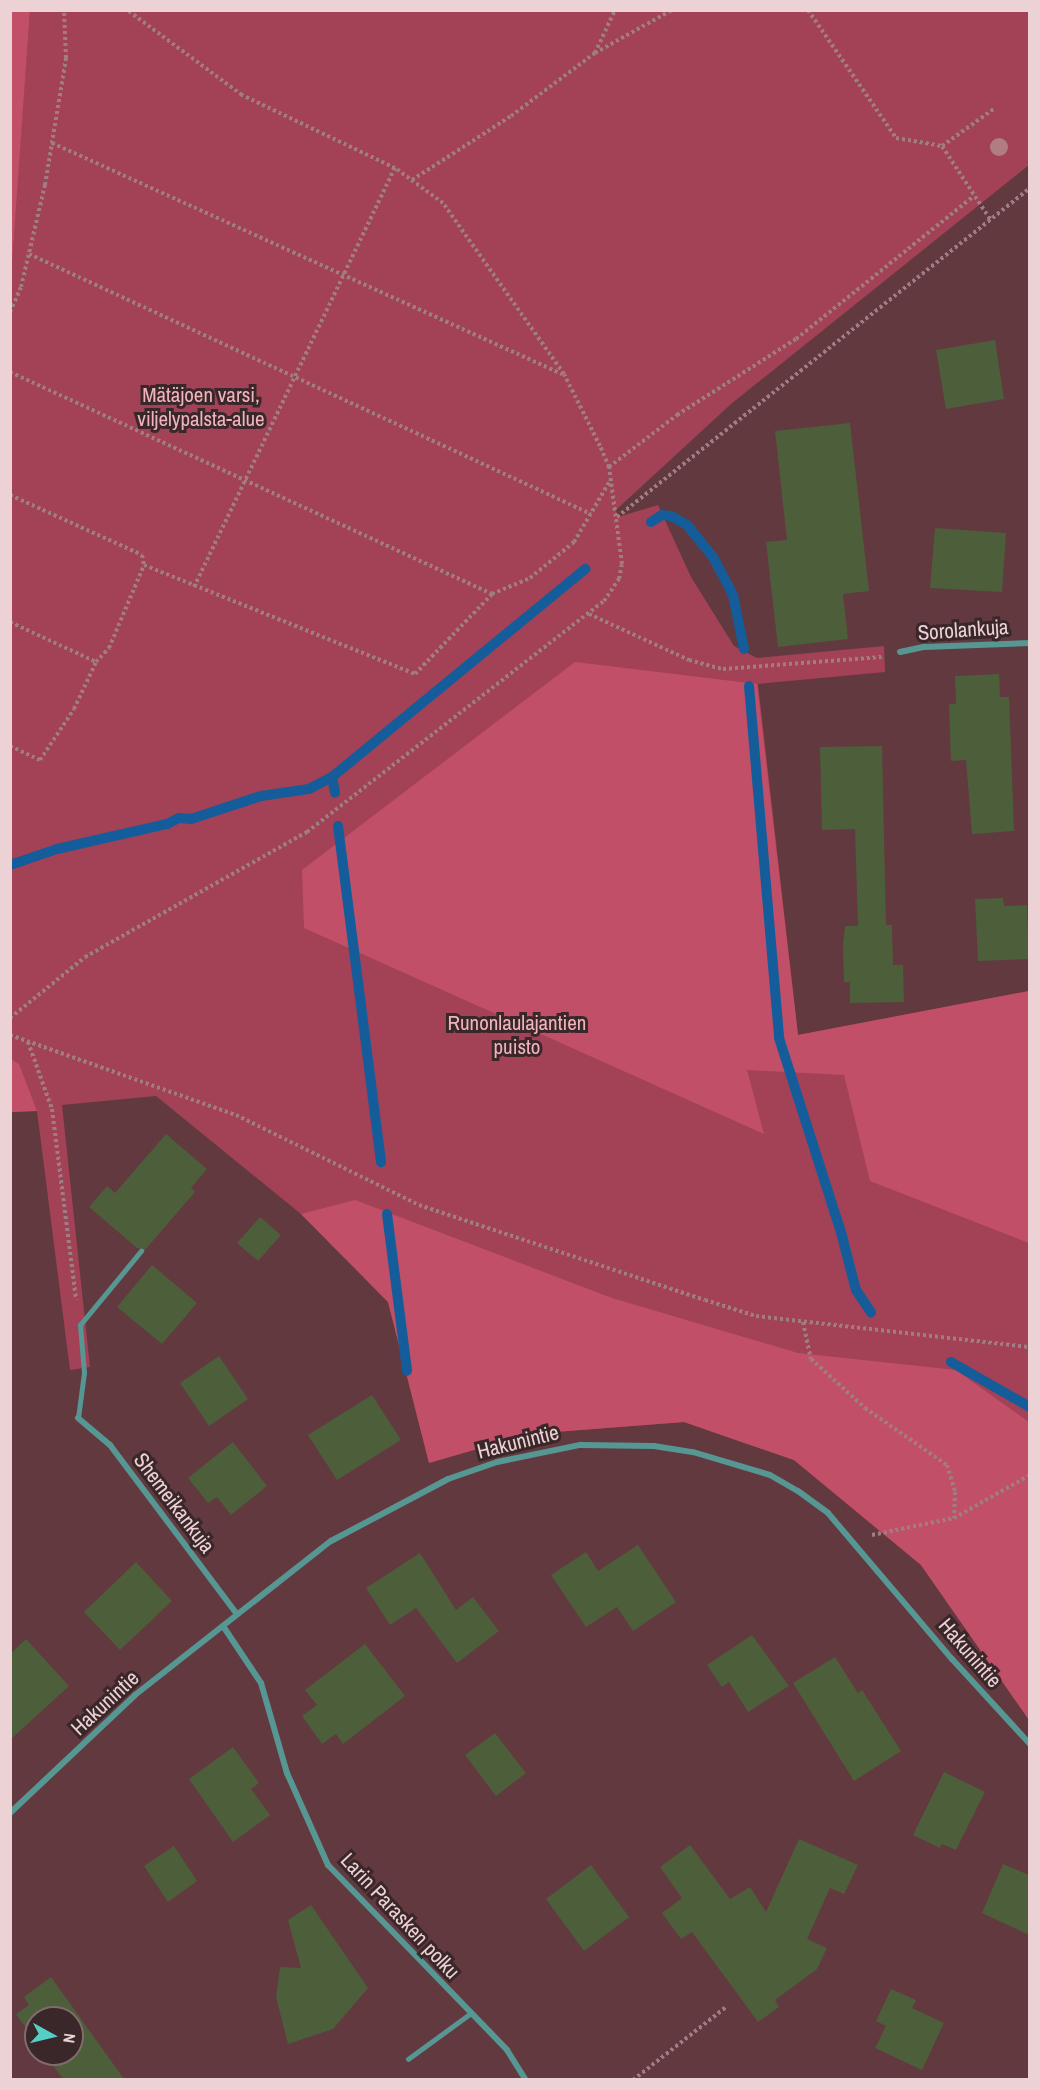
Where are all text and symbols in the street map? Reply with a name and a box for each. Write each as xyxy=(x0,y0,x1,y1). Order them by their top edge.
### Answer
park label: Mätäjoen varsi, viljelypalsta-alue xyxy=(137,382,265,432)
street label: Sorolankuja xyxy=(917,614,1009,646)
park label: Runonlaulajantien puisto xyxy=(448,1010,586,1060)
street label: Hakunintie xyxy=(475,1420,561,1464)
street label: Shemeikankuja xyxy=(128,1448,220,1558)
street label: Hakunintie xyxy=(933,1613,1007,1693)
street label: Hakunintie xyxy=(66,1665,144,1741)
street label: Larin Parasken polku xyxy=(335,1848,465,1984)
north arrow xyxy=(24,2006,84,2066)
text: N xyxy=(58,2032,81,2044)

